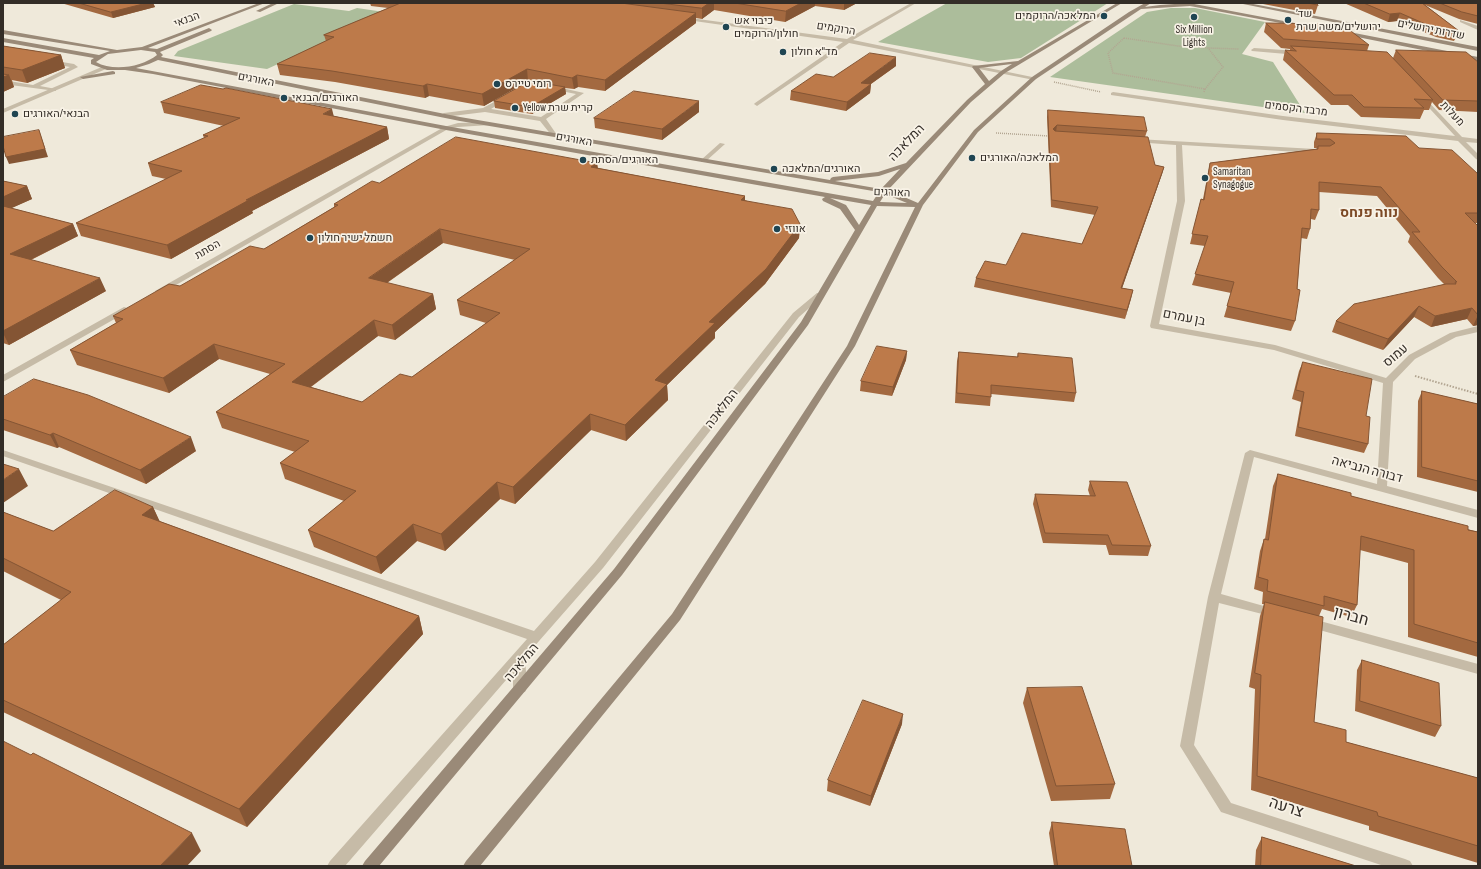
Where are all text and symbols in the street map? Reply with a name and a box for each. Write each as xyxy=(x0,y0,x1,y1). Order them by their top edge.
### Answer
place label: שד׳ ירושלים/משה שרת xyxy=(1296,7,1381,33)
street label: הבנאי xyxy=(172,9,202,31)
place label: המלאכה/הרוקמים xyxy=(1015,9,1096,23)
marker: המלאכה/הרוקמים xyxy=(1099,11,1109,21)
marker: Six Million Lights xyxy=(1189,12,1199,22)
place label: כיבוי אש חולון/הרוקמים xyxy=(734,14,798,40)
marker: שד׳ ירושלים/משה שרת xyxy=(1283,15,1293,25)
street label: שדרות ירושלים xyxy=(1396,17,1466,43)
street label: הרוקמים xyxy=(816,19,856,39)
marker: כיבוי אש חולון/הרוקמים xyxy=(721,22,731,32)
place label: Six Million Lights xyxy=(1176,23,1212,49)
place label: מד"א חולון xyxy=(791,45,838,59)
marker: מד"א חולון xyxy=(778,47,788,57)
street label: האורגים xyxy=(237,70,275,90)
place label: רומי טיירס xyxy=(505,77,552,91)
marker: רומי טיירס xyxy=(492,79,502,89)
place label: האורגים/הבנאי xyxy=(292,91,359,105)
marker: האורגים/הבנאי xyxy=(279,93,289,103)
street label: מרבד הקסמים xyxy=(1264,99,1328,119)
street label: מעלות xyxy=(1437,99,1467,129)
place label: Yellow קרית שרת xyxy=(523,101,593,115)
marker: Yellow קרית שרת xyxy=(510,103,520,113)
place label: הבנאי/האורגים xyxy=(23,107,90,121)
marker: הבנאי/האורגים xyxy=(10,109,20,119)
street label: המלאכה xyxy=(886,121,928,165)
street label: האורגים xyxy=(555,130,593,150)
place label: המלאכה/האורגים xyxy=(980,151,1058,165)
place label: האורגים/הסתת xyxy=(591,153,658,167)
marker: המלאכה/האורגים xyxy=(967,153,977,163)
marker: האורגים/הסתת xyxy=(578,155,588,165)
place label: האורגים/המלאכה xyxy=(782,162,860,176)
marker: האורגים/המלאכה xyxy=(769,164,779,174)
place label: Samaritan Synagogue xyxy=(1213,165,1253,191)
marker: Samaritan Synagogue xyxy=(1200,173,1210,183)
street label: האורגים xyxy=(873,186,911,200)
district label: נווה פנחס xyxy=(1340,205,1398,221)
place label: אווזי xyxy=(785,222,806,236)
marker: אווזי xyxy=(772,224,782,234)
place label: חשמל ישיר חולון xyxy=(318,231,392,245)
marker: חשמל ישיר חולון xyxy=(305,233,315,243)
street label: הסתת xyxy=(193,237,223,263)
street label: בן עמרם xyxy=(1161,306,1207,330)
street label: עמוס xyxy=(1380,341,1412,371)
street label: המלאכה xyxy=(702,386,742,432)
street label: דבורה הנביאה xyxy=(1330,453,1404,487)
street label: חברון xyxy=(1331,603,1371,631)
street label: המלאכה xyxy=(501,641,543,685)
street label: צרעה xyxy=(1266,793,1306,823)

